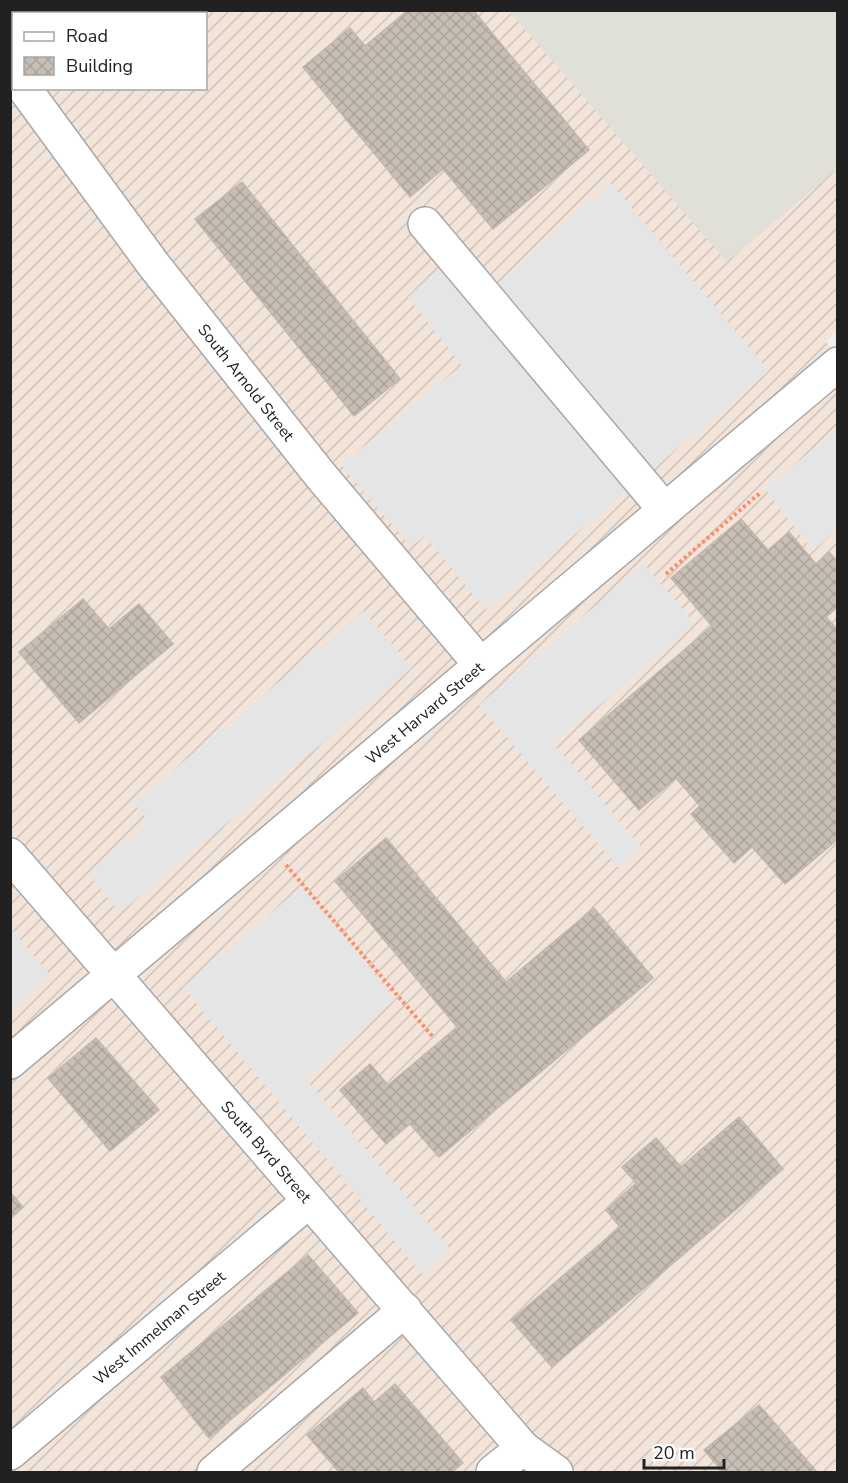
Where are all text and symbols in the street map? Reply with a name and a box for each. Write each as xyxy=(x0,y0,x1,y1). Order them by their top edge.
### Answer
legend xyxy=(12,12,207,90)
text: Road xyxy=(66,24,108,48)
text: Building xyxy=(66,54,133,78)
street label: South Arnold Street xyxy=(193,320,299,446)
street label: West Harvard Street xyxy=(361,657,489,770)
street label: South Byrd Street xyxy=(215,1096,316,1208)
street label: West Immelman Street xyxy=(89,1266,231,1390)
scale bar xyxy=(644,1432,724,1470)
text: 20 m xyxy=(653,1441,695,1465)

